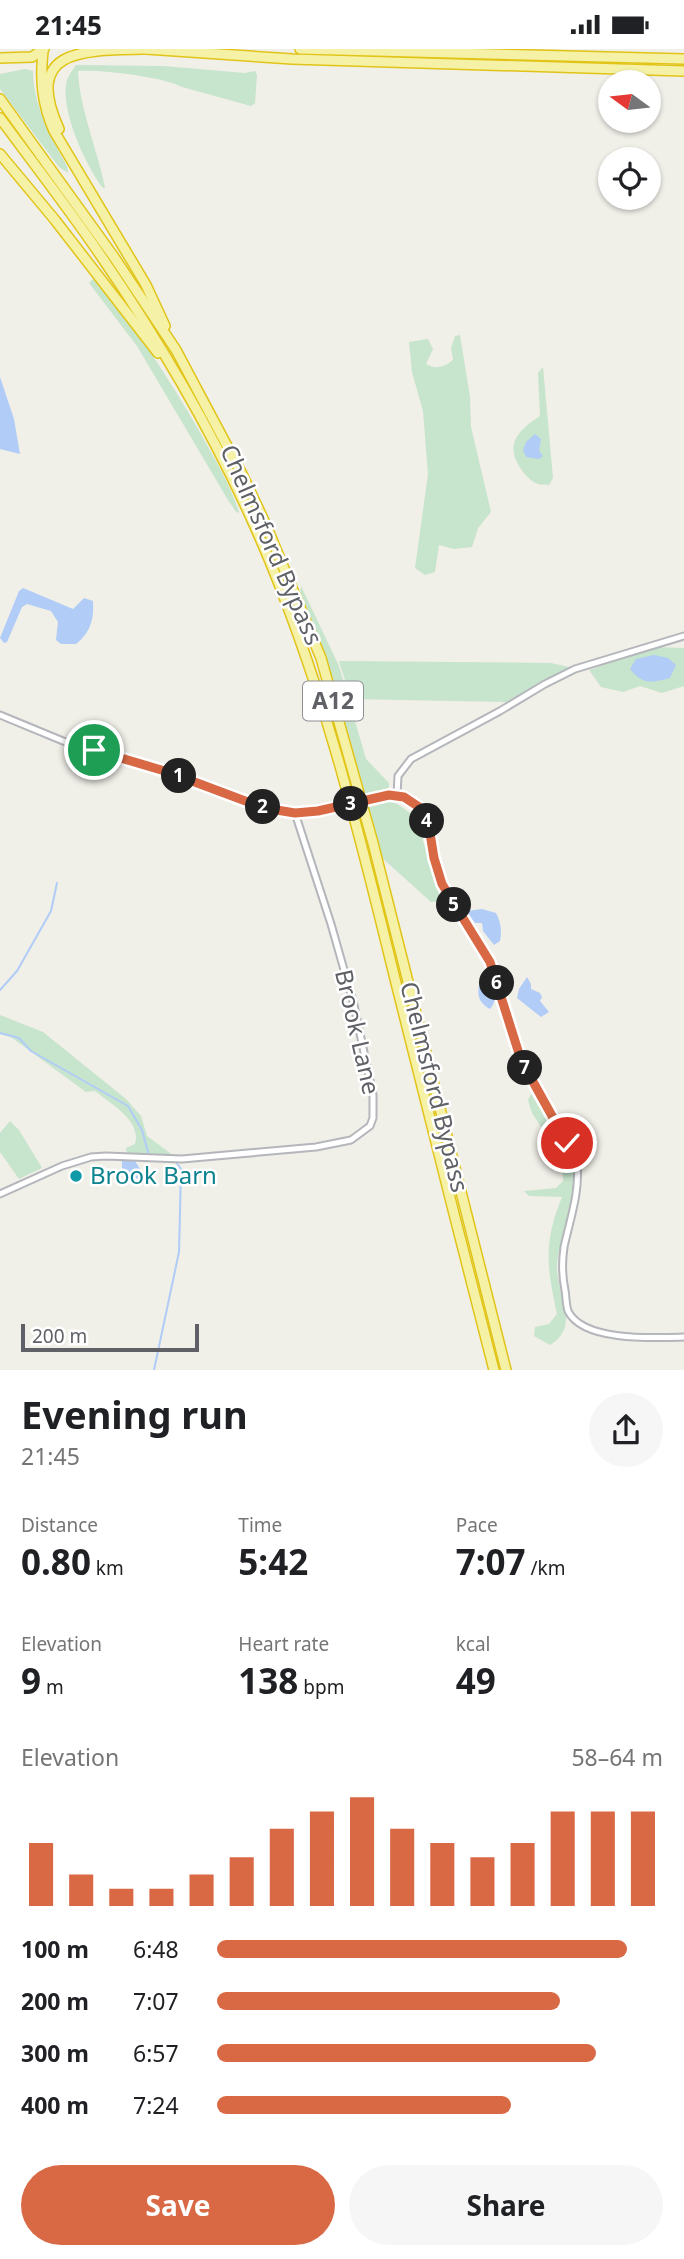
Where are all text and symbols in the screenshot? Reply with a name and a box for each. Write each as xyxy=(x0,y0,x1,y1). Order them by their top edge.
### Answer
text: 21:45 xyxy=(35,7,102,43)
north arrow xyxy=(598,70,662,133)
map controls xyxy=(598,70,661,210)
button: locate xyxy=(598,147,661,210)
street label: Chelmsford Bypass xyxy=(213,439,331,650)
road number: A12 xyxy=(303,681,363,721)
pin xyxy=(64,720,124,780)
icon: arrive xyxy=(75,731,113,769)
pin: 1 xyxy=(162,759,196,793)
text: 1 xyxy=(173,762,184,788)
pin: 3 xyxy=(334,787,368,821)
pin: 2 xyxy=(246,789,280,825)
text: 3 xyxy=(345,790,356,816)
text: 2 xyxy=(257,793,268,819)
pin: 4 xyxy=(410,803,444,839)
text: 4 xyxy=(421,807,432,833)
pin: 5 xyxy=(436,887,472,923)
text: 5 xyxy=(448,891,459,917)
pin: 6 xyxy=(480,965,514,1000)
street label: Brook Lane xyxy=(328,966,389,1098)
text: 6 xyxy=(491,969,502,995)
street label: Chelmsford Bypass xyxy=(393,978,478,1195)
pin: 7 xyxy=(508,1051,542,1085)
text: 7 xyxy=(519,1054,530,1080)
pin xyxy=(537,1113,597,1173)
icon: check xyxy=(548,1124,586,1162)
place label: Brook Barn xyxy=(90,1158,217,1191)
marker: Brook Barn xyxy=(68,1168,84,1184)
scale bar xyxy=(21,1321,200,1353)
text: 200 m xyxy=(32,1323,87,1349)
text: Evening run xyxy=(21,1388,248,1440)
button: share xyxy=(589,1393,663,1467)
text: 21:45 xyxy=(21,1440,80,1472)
text: Distance xyxy=(21,1512,98,1538)
text: Time xyxy=(238,1512,282,1538)
text: Pace xyxy=(456,1512,498,1538)
text: 0.80 xyxy=(21,1538,91,1585)
text: 5:42 xyxy=(238,1538,308,1585)
text: 7:07 xyxy=(456,1538,526,1585)
text: km xyxy=(91,1555,124,1581)
text: /km xyxy=(526,1555,565,1581)
text: Elevation xyxy=(21,1631,102,1657)
text: Heart rate xyxy=(238,1631,329,1657)
text: kcal xyxy=(456,1631,490,1657)
text: 9 xyxy=(21,1657,41,1704)
text: 138 xyxy=(238,1657,298,1704)
text: 49 xyxy=(456,1657,496,1704)
text: m xyxy=(41,1674,64,1700)
text: bpm xyxy=(298,1674,344,1700)
text: Elevation xyxy=(21,1741,119,1773)
text: 58–64 m xyxy=(571,1741,663,1773)
text: 100 m xyxy=(21,1933,89,1965)
text: 6:48 xyxy=(133,1933,179,1965)
text: 200 m xyxy=(21,1985,89,2017)
text: 7:07 xyxy=(133,1985,179,2017)
text: 300 m xyxy=(21,2037,89,2069)
text: 6:57 xyxy=(133,2037,179,2069)
text: 400 m xyxy=(21,2089,89,2121)
text: 7:24 xyxy=(133,2089,179,2121)
button: Save xyxy=(21,2165,335,2245)
button: Share xyxy=(349,2165,663,2245)

